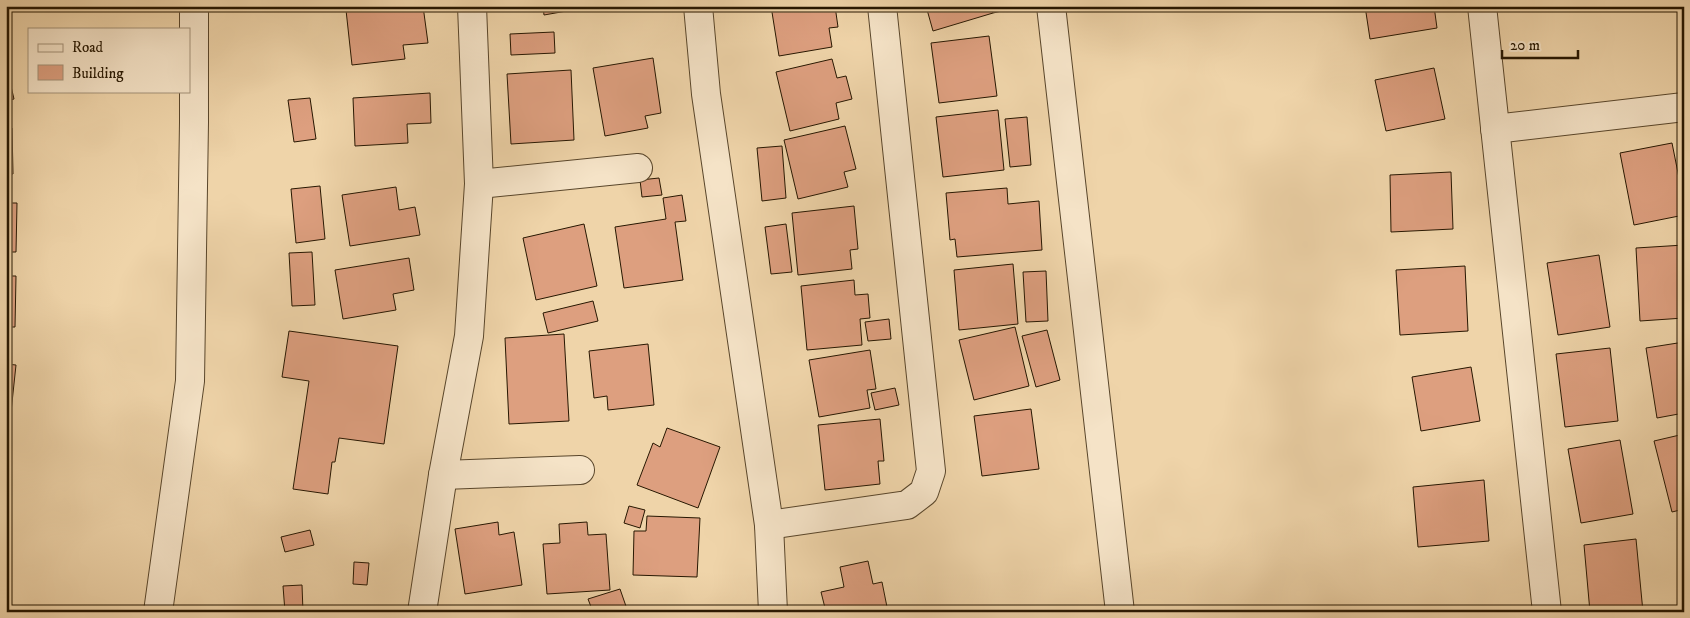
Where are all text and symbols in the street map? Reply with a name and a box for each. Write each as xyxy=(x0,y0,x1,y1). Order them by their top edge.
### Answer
legend xyxy=(28,28,190,92)
scale bar xyxy=(1502,28,1579,60)
text: 20 m xyxy=(1510,36,1540,55)
text: Road xyxy=(72,38,104,57)
text: Building xyxy=(72,64,124,83)

